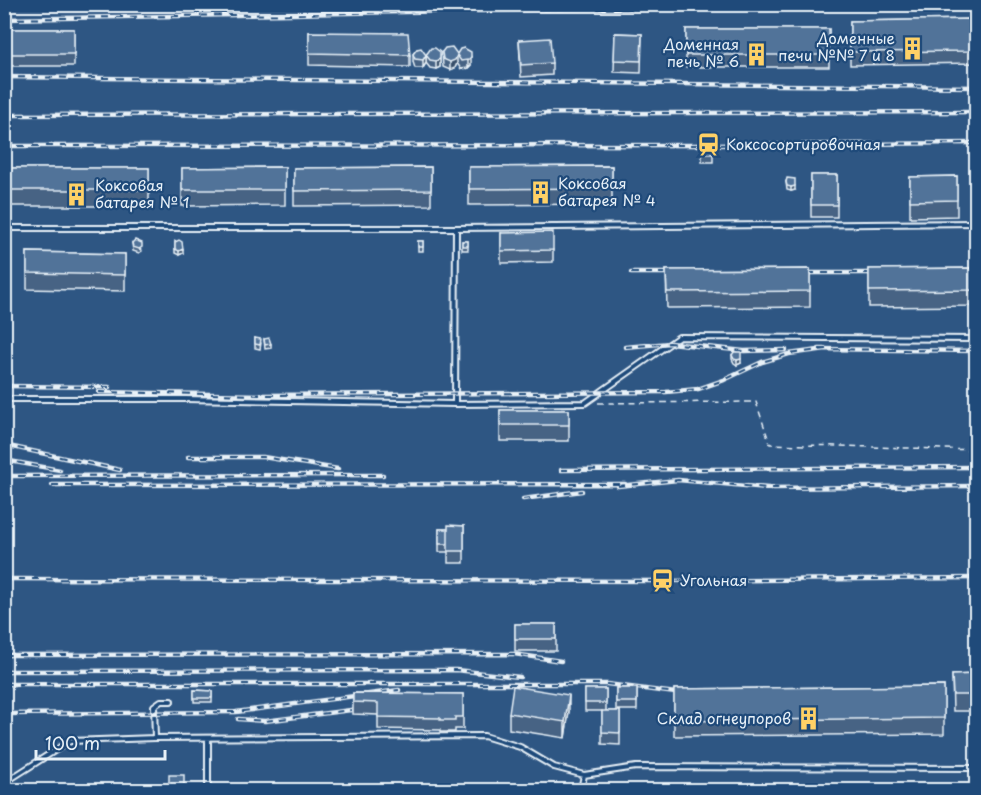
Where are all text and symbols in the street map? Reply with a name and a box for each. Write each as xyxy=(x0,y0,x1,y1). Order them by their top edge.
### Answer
place label: Доменные печи №№ 7 и 8 xyxy=(778,26,895,66)
place label: Доменная печь № 6 xyxy=(663,32,739,72)
building icon: Доменные печи №№ 7 и 8 xyxy=(900,35,926,61)
building icon: Доменная печь № 6 xyxy=(744,41,770,67)
station icon: Коксосортировочная xyxy=(695,132,721,158)
place label: Коксосортировочная xyxy=(726,132,881,155)
place label: Коксовая батарея № 4 xyxy=(558,171,656,211)
place label: Коксовая батарея № 1 xyxy=(95,173,190,213)
building icon: Коксовая батарея № 4 xyxy=(527,180,553,206)
building icon: Коксовая батарея № 1 xyxy=(64,182,90,208)
station icon: Угольная xyxy=(649,568,675,594)
place label: Угольная xyxy=(680,568,747,591)
place label: Склад огнеупоров xyxy=(657,706,791,729)
building icon: Склад огнеупоров xyxy=(796,706,822,732)
scale bar xyxy=(36,723,165,761)
text: 100 m xyxy=(45,729,100,756)

